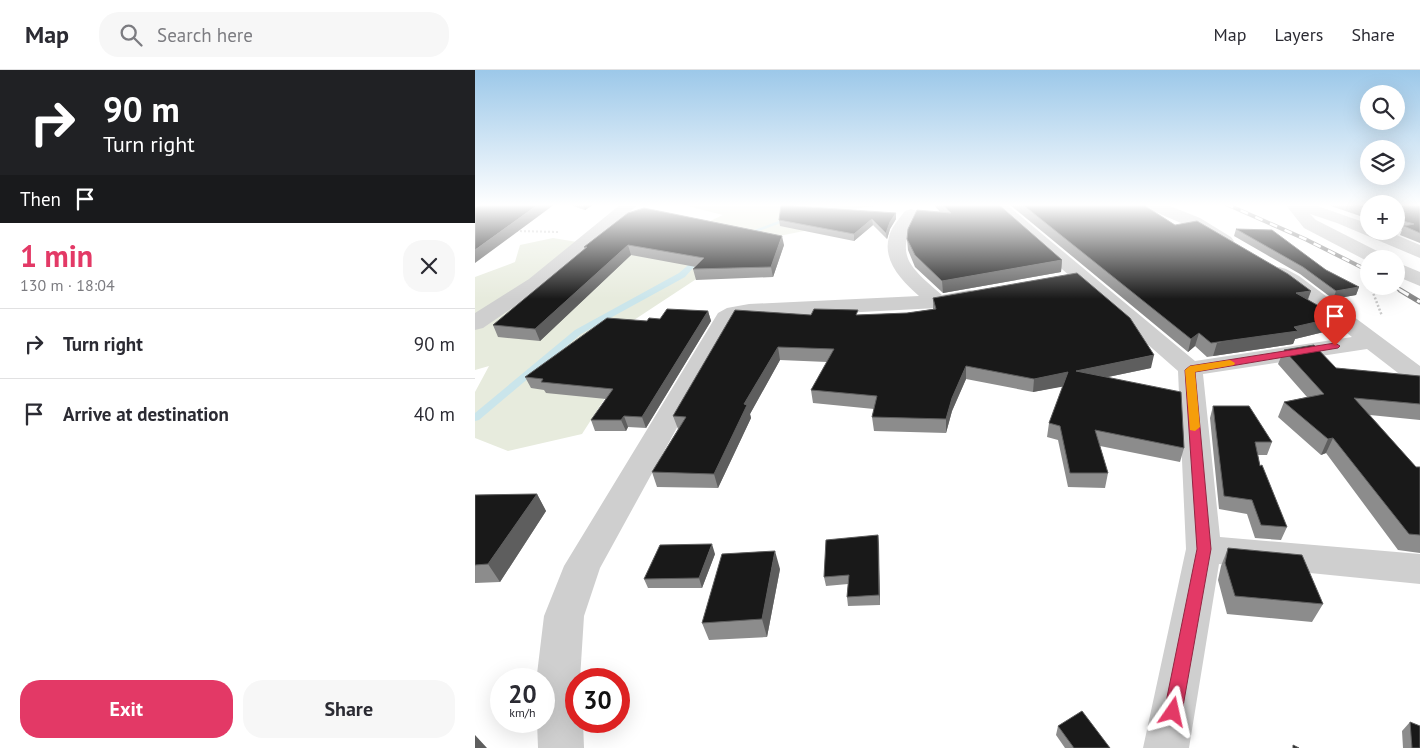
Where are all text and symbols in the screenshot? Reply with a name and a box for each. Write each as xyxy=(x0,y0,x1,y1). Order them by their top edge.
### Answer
search box xyxy=(99,12,449,57)
text: Map xyxy=(25,19,69,50)
icon: search xyxy=(117,21,145,49)
text: Search here xyxy=(157,23,253,47)
text: Map xyxy=(1214,23,1246,46)
text: Layers xyxy=(1274,23,1323,46)
text: Share xyxy=(1351,23,1395,46)
map controls xyxy=(1360,85,1405,295)
button: search xyxy=(1360,85,1405,130)
text: 90 m xyxy=(103,86,180,132)
icon: right xyxy=(20,90,85,155)
text: Turn right xyxy=(103,130,195,158)
button: layers xyxy=(1360,140,1405,185)
icon: arrive xyxy=(71,185,99,213)
text: Then xyxy=(20,187,61,211)
button: + xyxy=(1360,195,1405,240)
text: 1 min xyxy=(20,236,93,275)
button: close xyxy=(403,240,455,292)
button: − xyxy=(1360,250,1405,295)
text: 130 m · 18:04 xyxy=(20,275,115,295)
pin xyxy=(1314,295,1356,346)
icon: arrive xyxy=(1321,302,1349,330)
icon: right xyxy=(20,330,48,358)
text: Turn right xyxy=(63,332,143,356)
text: 90 m xyxy=(414,332,455,356)
icon: arrive xyxy=(20,400,48,428)
text: Arrive at destination xyxy=(63,402,229,426)
text: 40 m xyxy=(414,402,455,426)
speed limit sign: 30 xyxy=(565,668,630,733)
text: 20 xyxy=(508,678,537,710)
button: Exit xyxy=(20,680,233,738)
button: Share xyxy=(243,680,455,738)
position arrow xyxy=(1146,685,1198,737)
text: km/h xyxy=(509,705,536,720)

